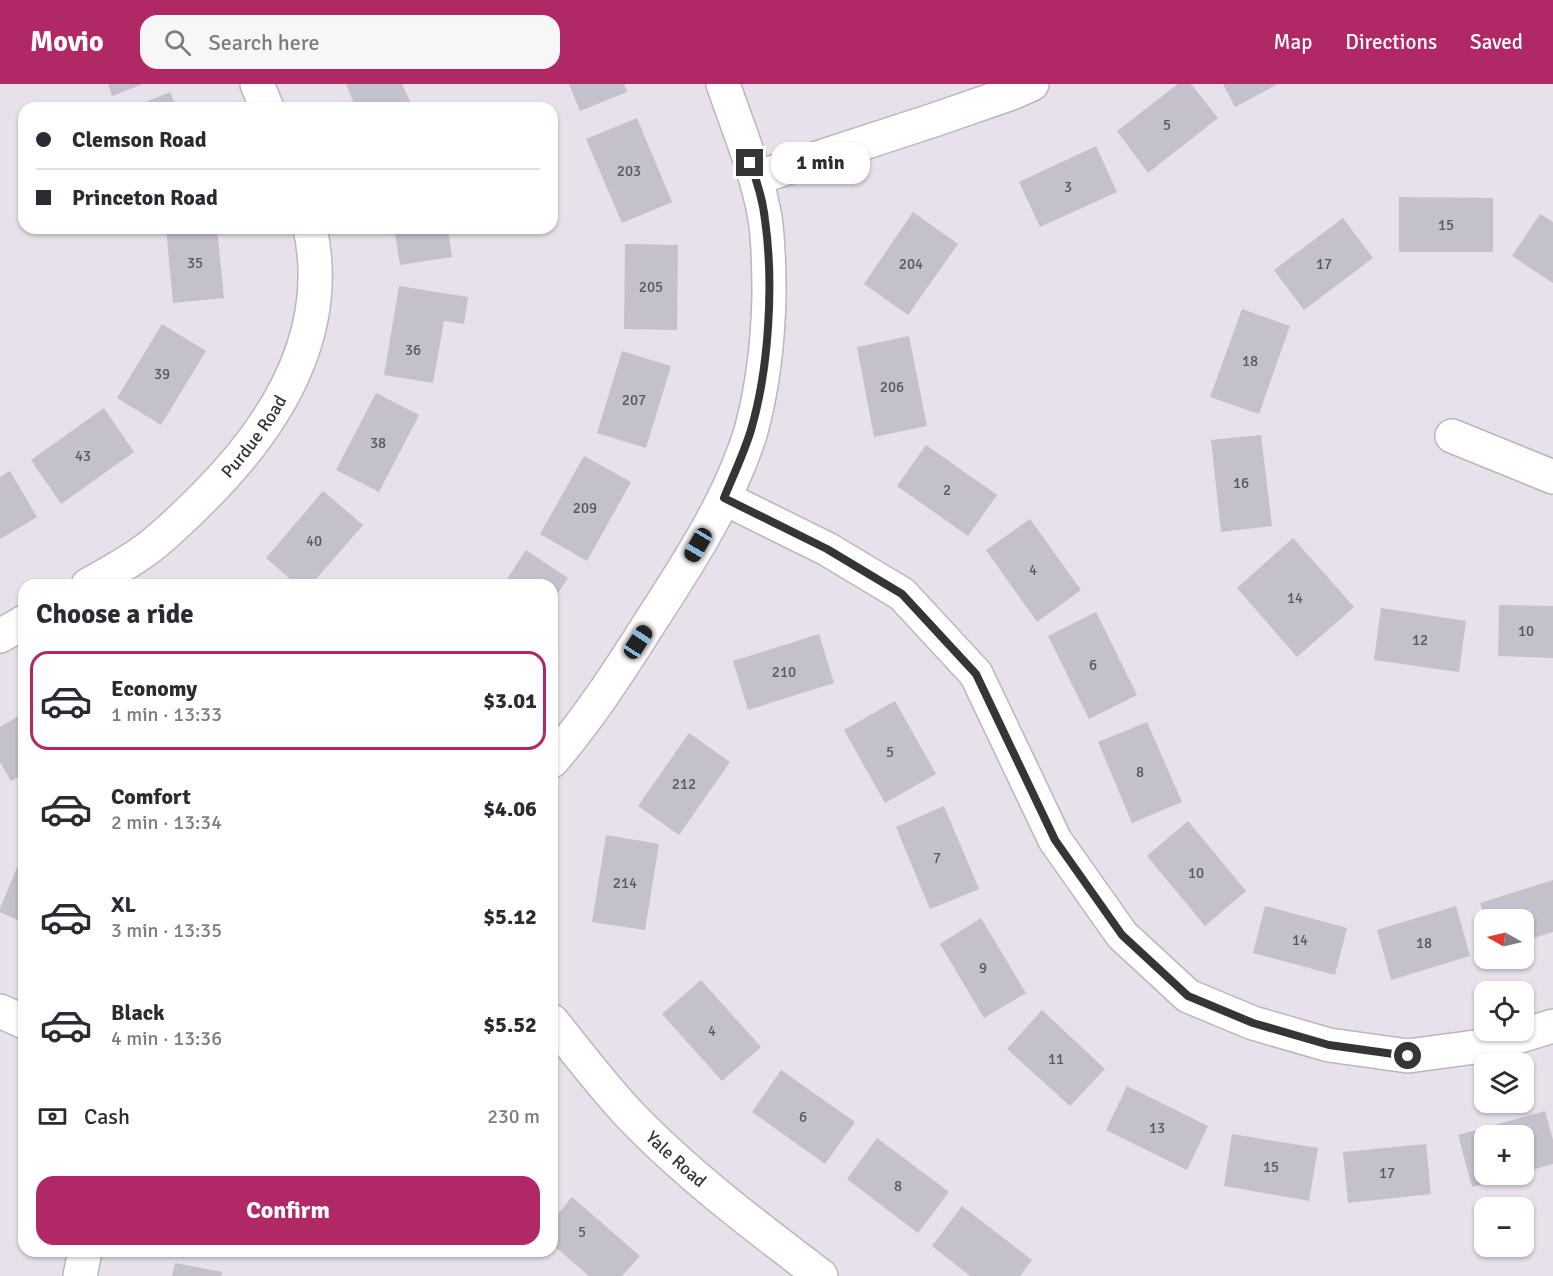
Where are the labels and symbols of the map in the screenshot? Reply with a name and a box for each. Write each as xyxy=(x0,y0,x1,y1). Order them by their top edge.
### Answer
house number: 5 xyxy=(1163,116,1171,134)
callout: 1 min xyxy=(771,142,870,184)
route end xyxy=(736,149,763,176)
house number: 203 xyxy=(617,162,641,180)
house number: 3 xyxy=(1064,178,1072,196)
house number: 15 xyxy=(1438,216,1454,234)
house number: 35 xyxy=(187,254,203,272)
house number: 204 xyxy=(899,255,923,273)
house number: 17 xyxy=(1316,255,1332,273)
house number: 205 xyxy=(639,278,663,296)
house number: 36 xyxy=(405,341,421,359)
house number: 18 xyxy=(1242,352,1258,370)
house number: 39 xyxy=(154,365,170,383)
house number: 206 xyxy=(880,378,904,396)
street label: Purdue Road xyxy=(216,391,291,483)
house number: 207 xyxy=(622,391,646,409)
house number: 38 xyxy=(370,434,386,452)
house number: 43 xyxy=(75,447,91,465)
house number: 16 xyxy=(1233,474,1249,492)
house number: 2 xyxy=(943,481,951,499)
house number: 209 xyxy=(573,499,597,517)
car xyxy=(681,525,715,565)
house number: 40 xyxy=(306,532,322,550)
house number: 4 xyxy=(1029,561,1037,579)
house number: 14 xyxy=(1287,589,1303,607)
car xyxy=(621,622,655,662)
house number: 10 xyxy=(1518,622,1534,640)
house number: 12 xyxy=(1412,631,1428,649)
house number: 6 xyxy=(1089,656,1097,674)
house number: 210 xyxy=(772,663,796,681)
house number: 5 xyxy=(886,743,894,761)
house number: 8 xyxy=(1136,763,1144,781)
house number: 212 xyxy=(672,775,696,793)
house number: 7 xyxy=(933,849,941,867)
house number: 10 xyxy=(1188,864,1204,882)
house number: 214 xyxy=(613,874,637,892)
north arrow xyxy=(1474,909,1534,969)
house number: 14 xyxy=(1292,931,1308,949)
house number: 18 xyxy=(1416,934,1432,952)
house number: 9 xyxy=(979,959,987,977)
house number: 4 xyxy=(708,1022,716,1040)
route start xyxy=(1394,1042,1421,1069)
house number: 11 xyxy=(1048,1050,1064,1068)
house number: 6 xyxy=(799,1108,807,1126)
house number: 13 xyxy=(1149,1119,1165,1137)
street label: Yale Road xyxy=(641,1126,711,1192)
house number: 15 xyxy=(1263,1158,1279,1176)
house number: 17 xyxy=(1379,1164,1395,1182)
house number: 8 xyxy=(894,1177,902,1195)
house number: 5 xyxy=(578,1223,586,1241)

